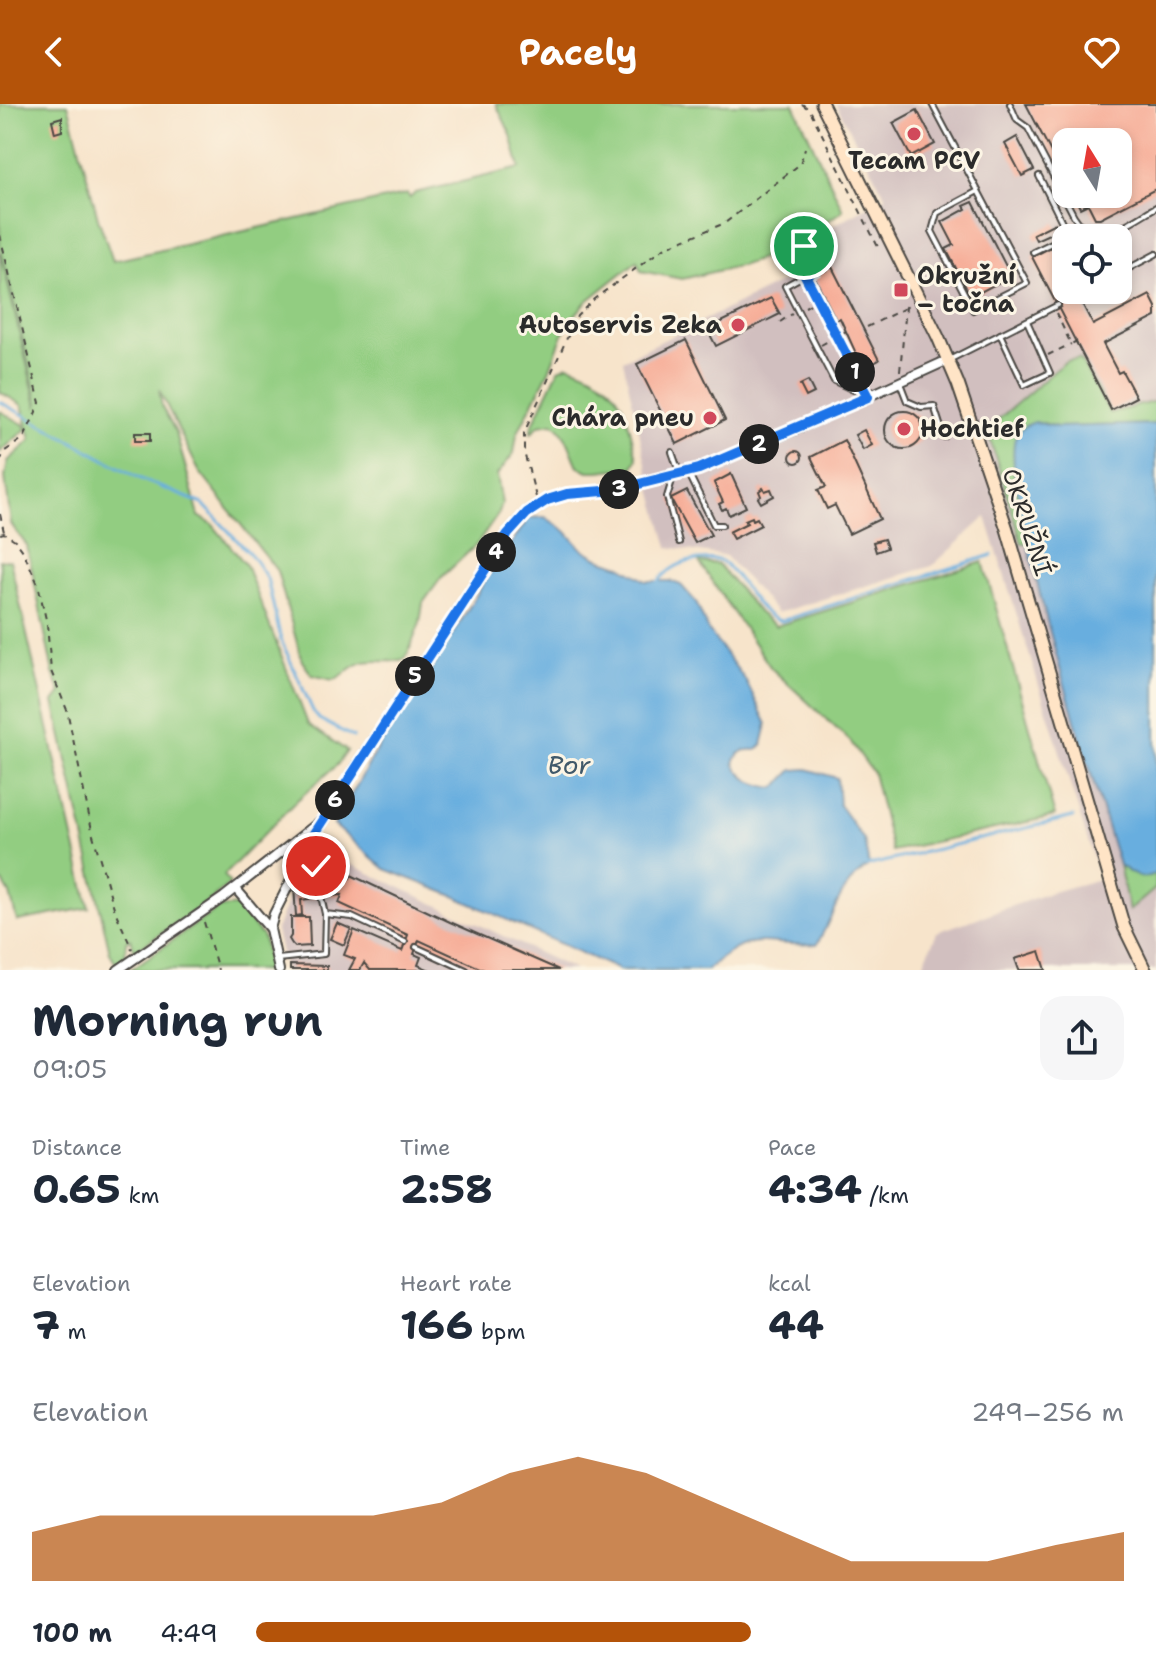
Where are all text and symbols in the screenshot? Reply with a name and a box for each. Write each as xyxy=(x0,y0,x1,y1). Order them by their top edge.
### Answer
text: Pacely xyxy=(518,28,638,77)
icon: back xyxy=(32,30,76,74)
icon: heart xyxy=(1080,30,1124,74)
marker: Tecam PCV xyxy=(905,125,923,143)
north arrow xyxy=(1052,128,1132,208)
map controls xyxy=(1052,128,1132,304)
place label: Tecam PCV xyxy=(848,145,980,177)
pin xyxy=(770,212,838,280)
icon: arrive xyxy=(782,224,826,268)
button: locate xyxy=(1052,224,1132,304)
place label: Okružní – točna xyxy=(917,260,1016,320)
marker: Okružní – točna xyxy=(892,281,910,299)
place label: Autoservis Zeka xyxy=(519,309,723,341)
marker: Autoservis Zeka xyxy=(729,316,747,334)
pin: 1 xyxy=(835,352,875,392)
text: 1 xyxy=(850,357,860,386)
place label: Chára pneu xyxy=(552,402,694,434)
marker: Chára pneu xyxy=(701,409,719,427)
place label: Hochtief xyxy=(920,413,1024,445)
marker: Hochtief xyxy=(895,420,913,438)
pin: 2 xyxy=(739,424,779,464)
text: 2 xyxy=(751,429,767,458)
street label: OKRUŽNÍ xyxy=(995,464,1059,580)
pin: 3 xyxy=(599,469,639,509)
text: 3 xyxy=(611,474,627,503)
pin: 4 xyxy=(476,532,516,572)
text: 4 xyxy=(488,537,504,566)
pin: 5 xyxy=(395,656,435,696)
text: 5 xyxy=(408,661,422,690)
water label: Bor xyxy=(547,747,591,782)
pin: 6 xyxy=(315,780,355,820)
text: 6 xyxy=(327,785,343,814)
pin xyxy=(282,832,350,900)
icon: check xyxy=(294,844,338,888)
text: Morning run xyxy=(32,991,323,1050)
button: share xyxy=(1040,996,1124,1080)
text: 09:05 xyxy=(32,1051,107,1086)
text: Distance xyxy=(32,1133,122,1162)
text: Time xyxy=(400,1133,450,1162)
text: Pace xyxy=(768,1133,816,1162)
text: 0.65 xyxy=(32,1162,121,1216)
text: 2:58 xyxy=(400,1162,493,1216)
text: 4:34 xyxy=(768,1162,862,1216)
text: km xyxy=(121,1181,160,1210)
text: /km xyxy=(862,1181,909,1210)
text: Elevation xyxy=(32,1269,130,1298)
text: Heart rate xyxy=(400,1269,512,1298)
text: kcal xyxy=(768,1269,811,1298)
text: 7 xyxy=(32,1298,60,1352)
text: 166 xyxy=(400,1298,474,1352)
text: 44 xyxy=(768,1298,824,1352)
text: m xyxy=(60,1317,86,1346)
text: bpm xyxy=(474,1317,525,1346)
text: Elevation xyxy=(32,1394,148,1429)
text: 249–256 m xyxy=(971,1394,1124,1429)
text: 100 m xyxy=(32,1615,112,1650)
text: 4:49 xyxy=(160,1615,218,1650)

